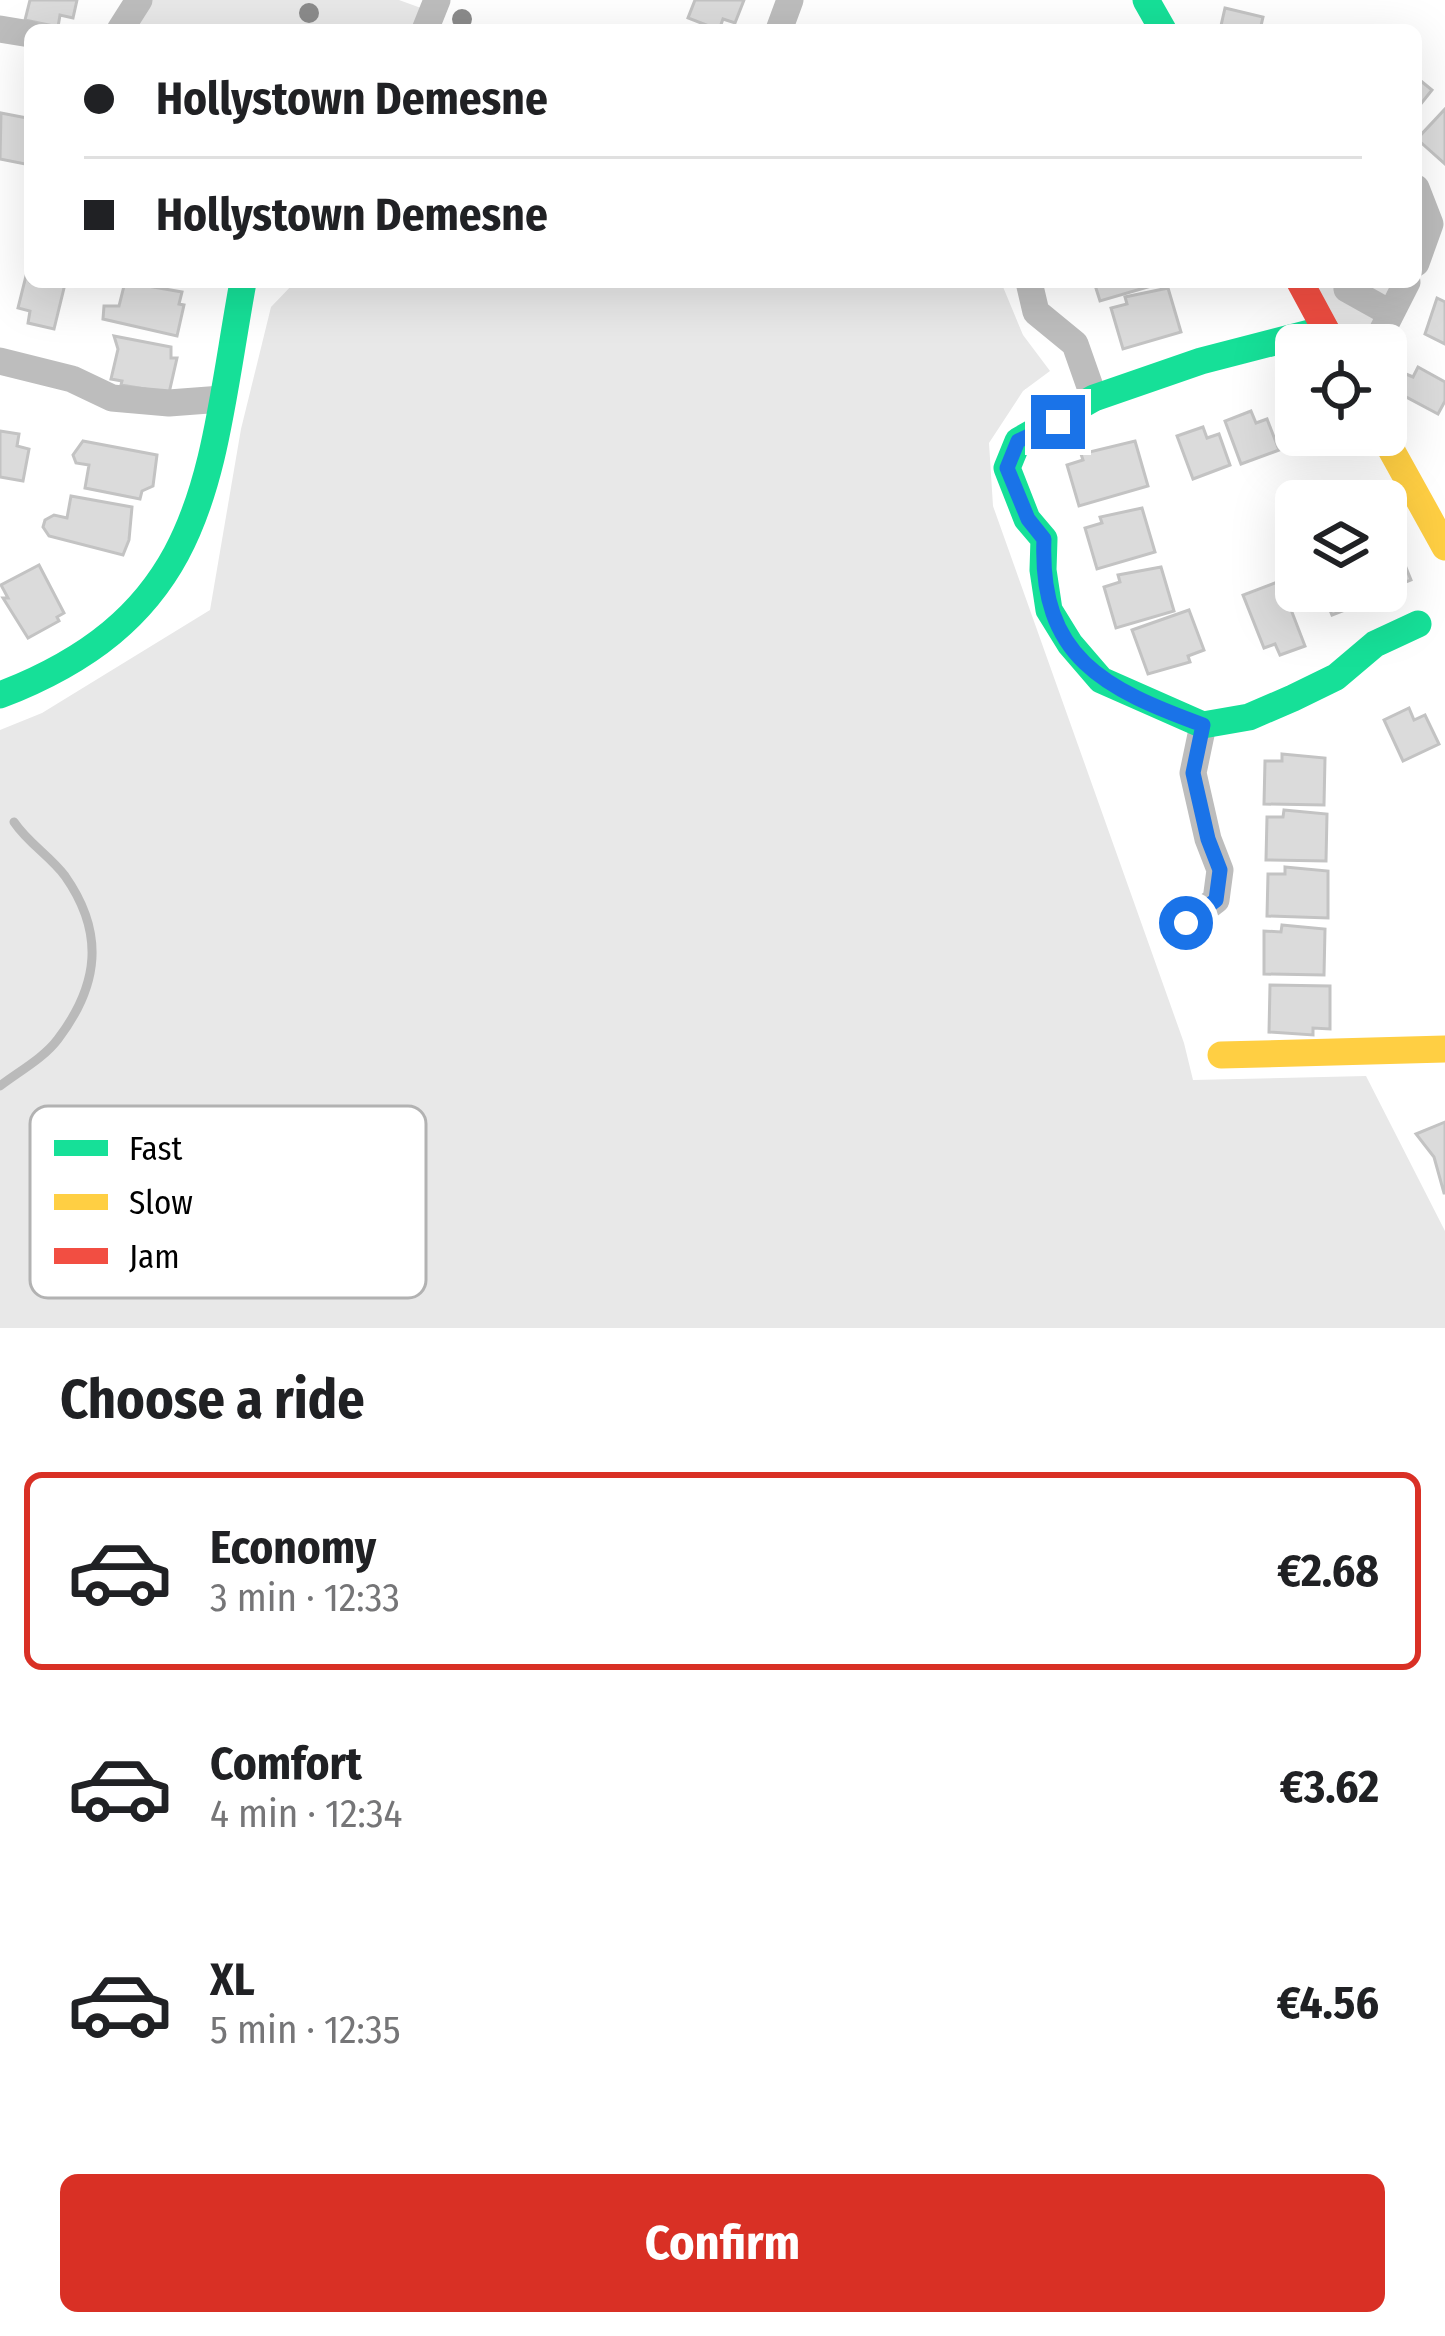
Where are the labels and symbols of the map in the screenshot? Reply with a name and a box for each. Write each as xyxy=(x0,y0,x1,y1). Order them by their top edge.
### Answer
route end xyxy=(1031,395,1085,449)
route start xyxy=(1159,896,1213,950)
legend xyxy=(30,1106,426,1298)
text: Fast xyxy=(129,1129,183,1169)
text: Slow xyxy=(129,1183,193,1223)
text: Jam xyxy=(129,1237,180,1277)

